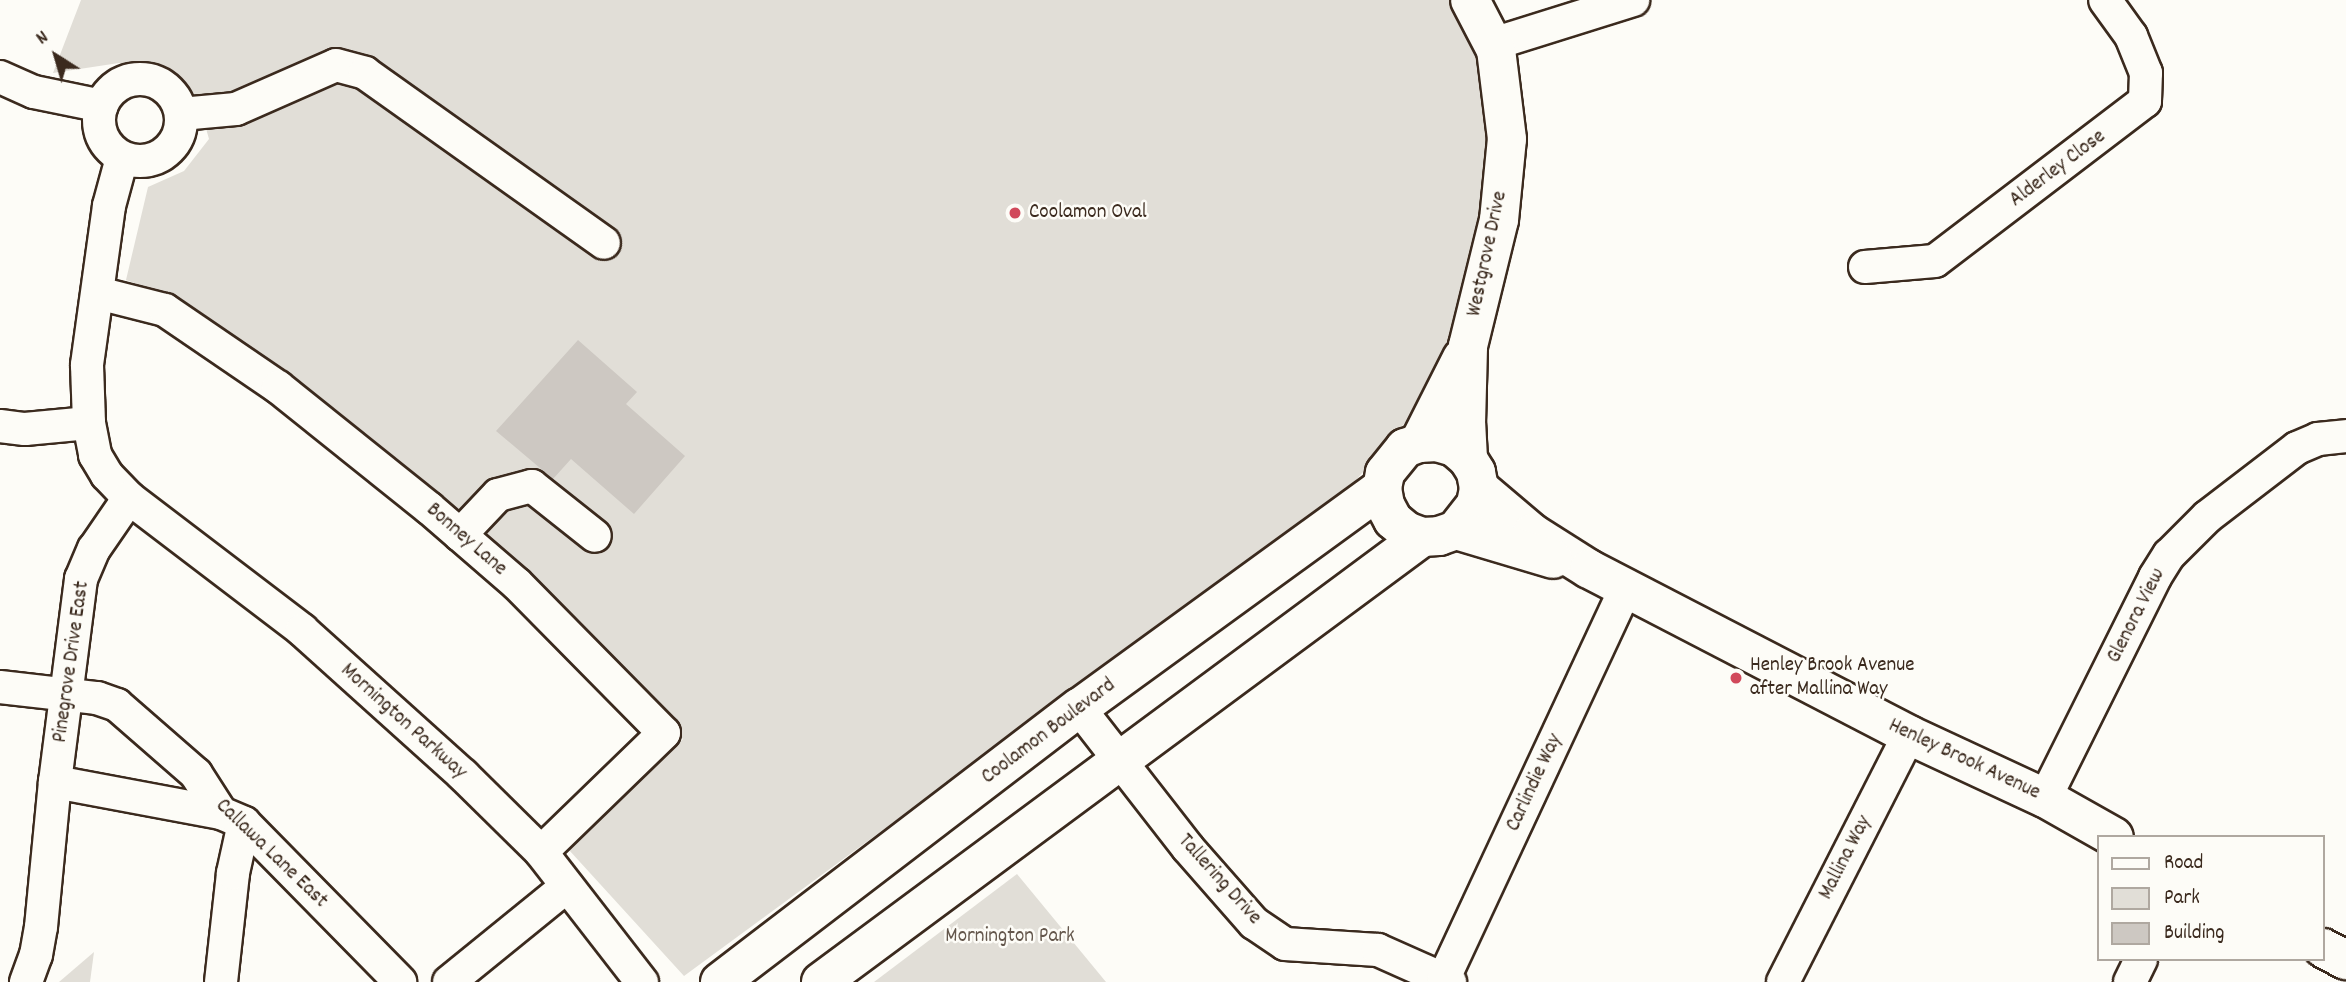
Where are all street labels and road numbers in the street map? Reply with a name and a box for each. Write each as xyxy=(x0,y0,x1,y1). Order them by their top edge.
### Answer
street label: Alderley Close xyxy=(2005,125,2111,213)
street label: Westgrove Drive xyxy=(1462,189,1514,319)
street label: Bonney Lane xyxy=(421,498,511,582)
street label: Glenora View xyxy=(2102,564,2172,668)
street label: Pinegrove Drive East xyxy=(48,580,96,744)
street label: Mornington Parkway xyxy=(335,659,471,785)
street label: Coolamon Boulevard xyxy=(977,673,1121,791)
street label: Henley Brook Avenue xyxy=(1884,714,2044,806)
street label: Carlindie Way xyxy=(1501,730,1569,836)
street label: Callawa Lane East xyxy=(210,794,332,914)
street label: Mallina Way xyxy=(1814,812,1878,904)
street label: Tallering Drive xyxy=(1172,829,1266,931)

